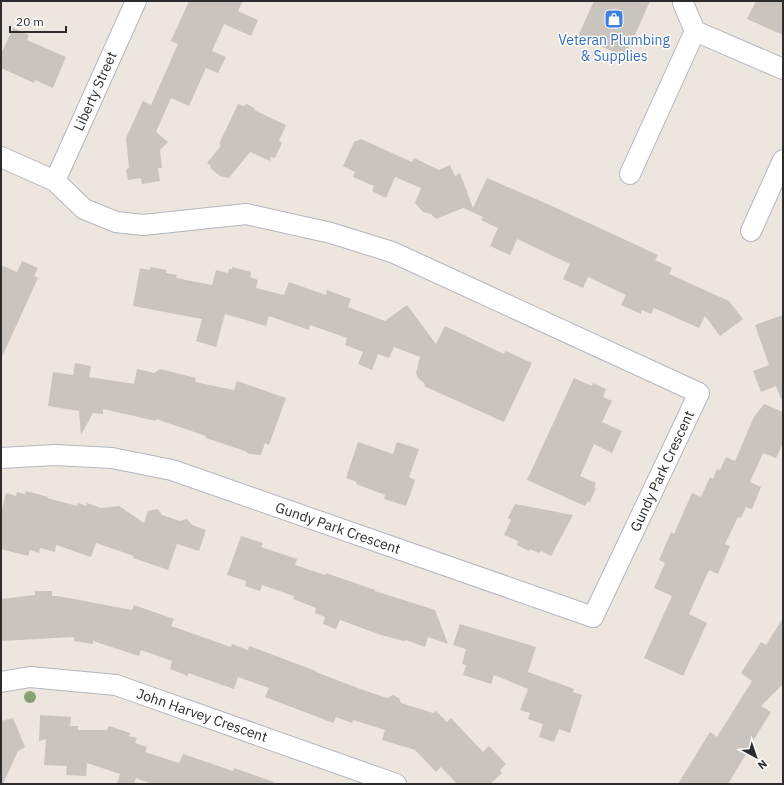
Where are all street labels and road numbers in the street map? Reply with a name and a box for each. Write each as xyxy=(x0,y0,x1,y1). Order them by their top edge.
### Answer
street label: Liberty Street xyxy=(69,48,121,134)
street label: Gundy Park Crescent xyxy=(626,408,698,534)
street label: Gundy Park Crescent xyxy=(273,498,403,558)
street label: John Harvey Crescent xyxy=(134,684,270,746)

